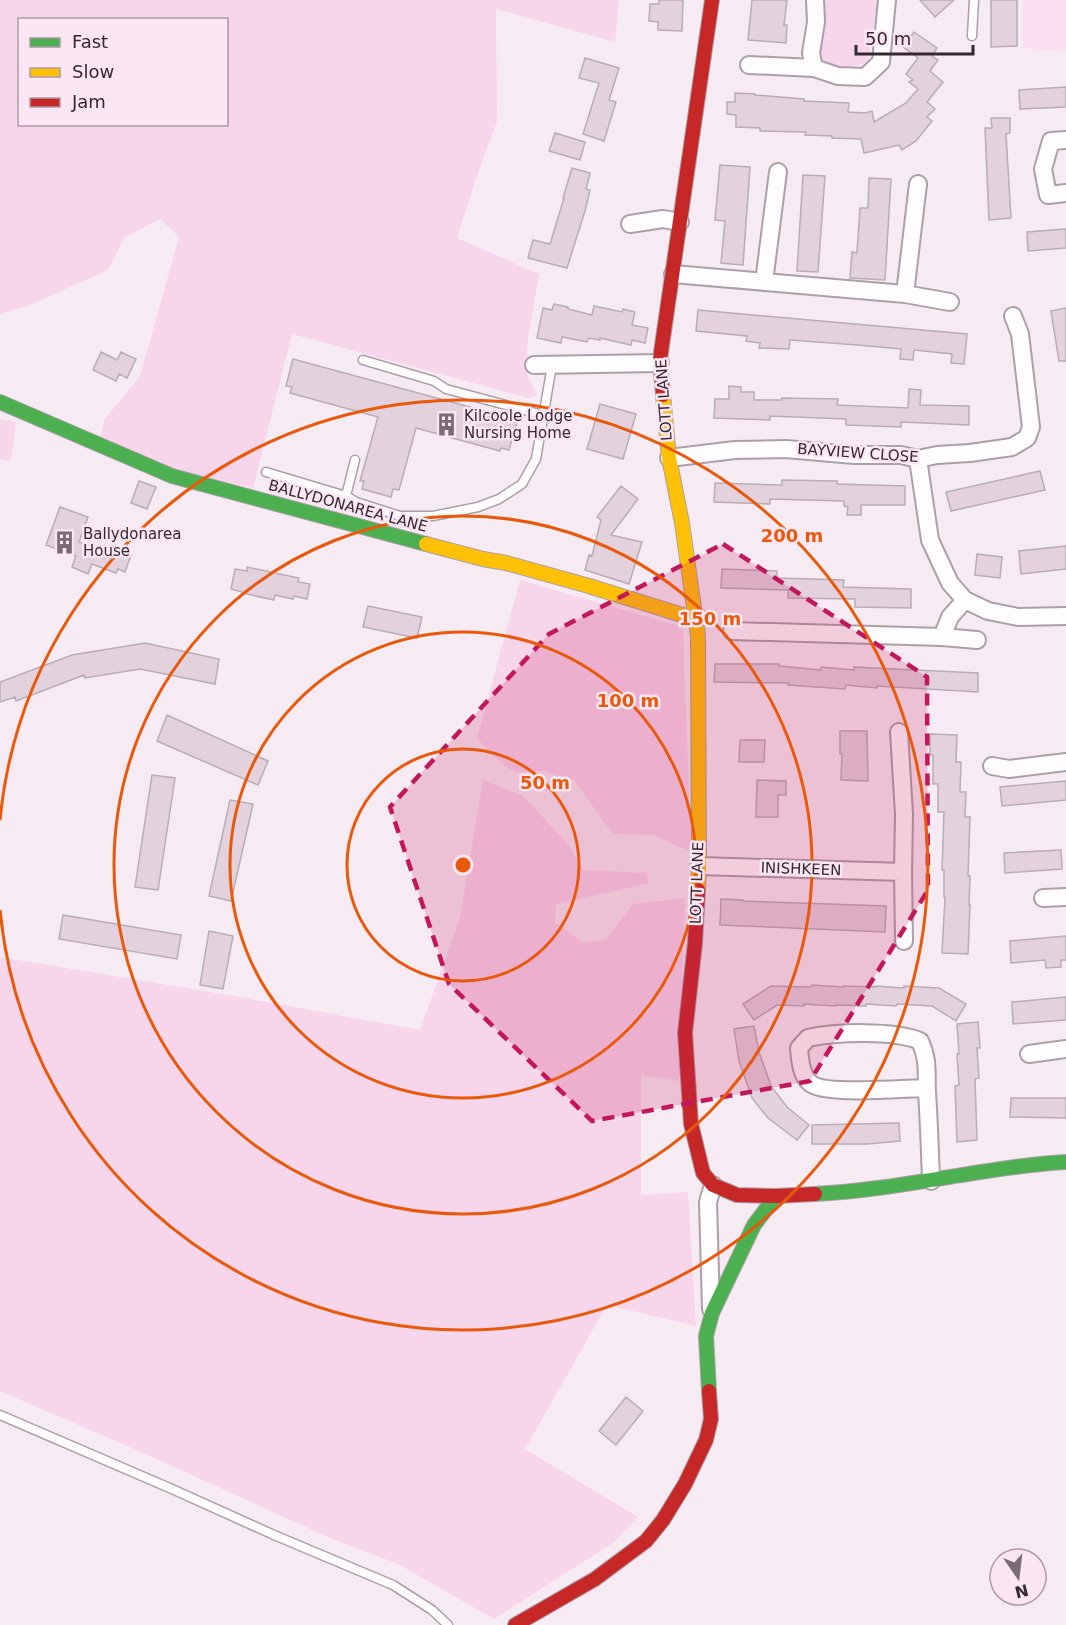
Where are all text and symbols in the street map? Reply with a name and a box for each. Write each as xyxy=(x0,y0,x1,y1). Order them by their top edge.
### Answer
legend xyxy=(18,18,228,126)
scale bar xyxy=(856,18,973,56)
text: 50 m xyxy=(865,28,911,49)
text: Fast xyxy=(72,31,108,52)
text: Slow xyxy=(72,61,114,82)
text: Jam xyxy=(71,91,106,112)
street label: LOTT LANE xyxy=(652,358,676,442)
place label: Kilcoole Lodge Nursing Home xyxy=(464,407,572,442)
building icon: Kilcoole Lodge Nursing Home xyxy=(433,412,459,438)
street label: BAYVIEW CLOSE xyxy=(797,440,919,466)
street label: BALLYDONAREA LANE xyxy=(267,476,429,536)
place label: Ballydonarea House xyxy=(83,525,181,560)
text: 200 m xyxy=(761,525,823,546)
building icon: Ballydonarea House xyxy=(52,530,78,556)
text: 150 m xyxy=(679,608,741,629)
text: 100 m xyxy=(597,690,659,711)
text: 50 m xyxy=(520,772,570,793)
street label: LOTT LANE xyxy=(687,842,707,924)
centre of rings xyxy=(453,855,473,875)
street label: INISHKEEN xyxy=(760,859,842,879)
north arrow xyxy=(988,1547,1048,1607)
text: N xyxy=(1013,1580,1030,1602)

